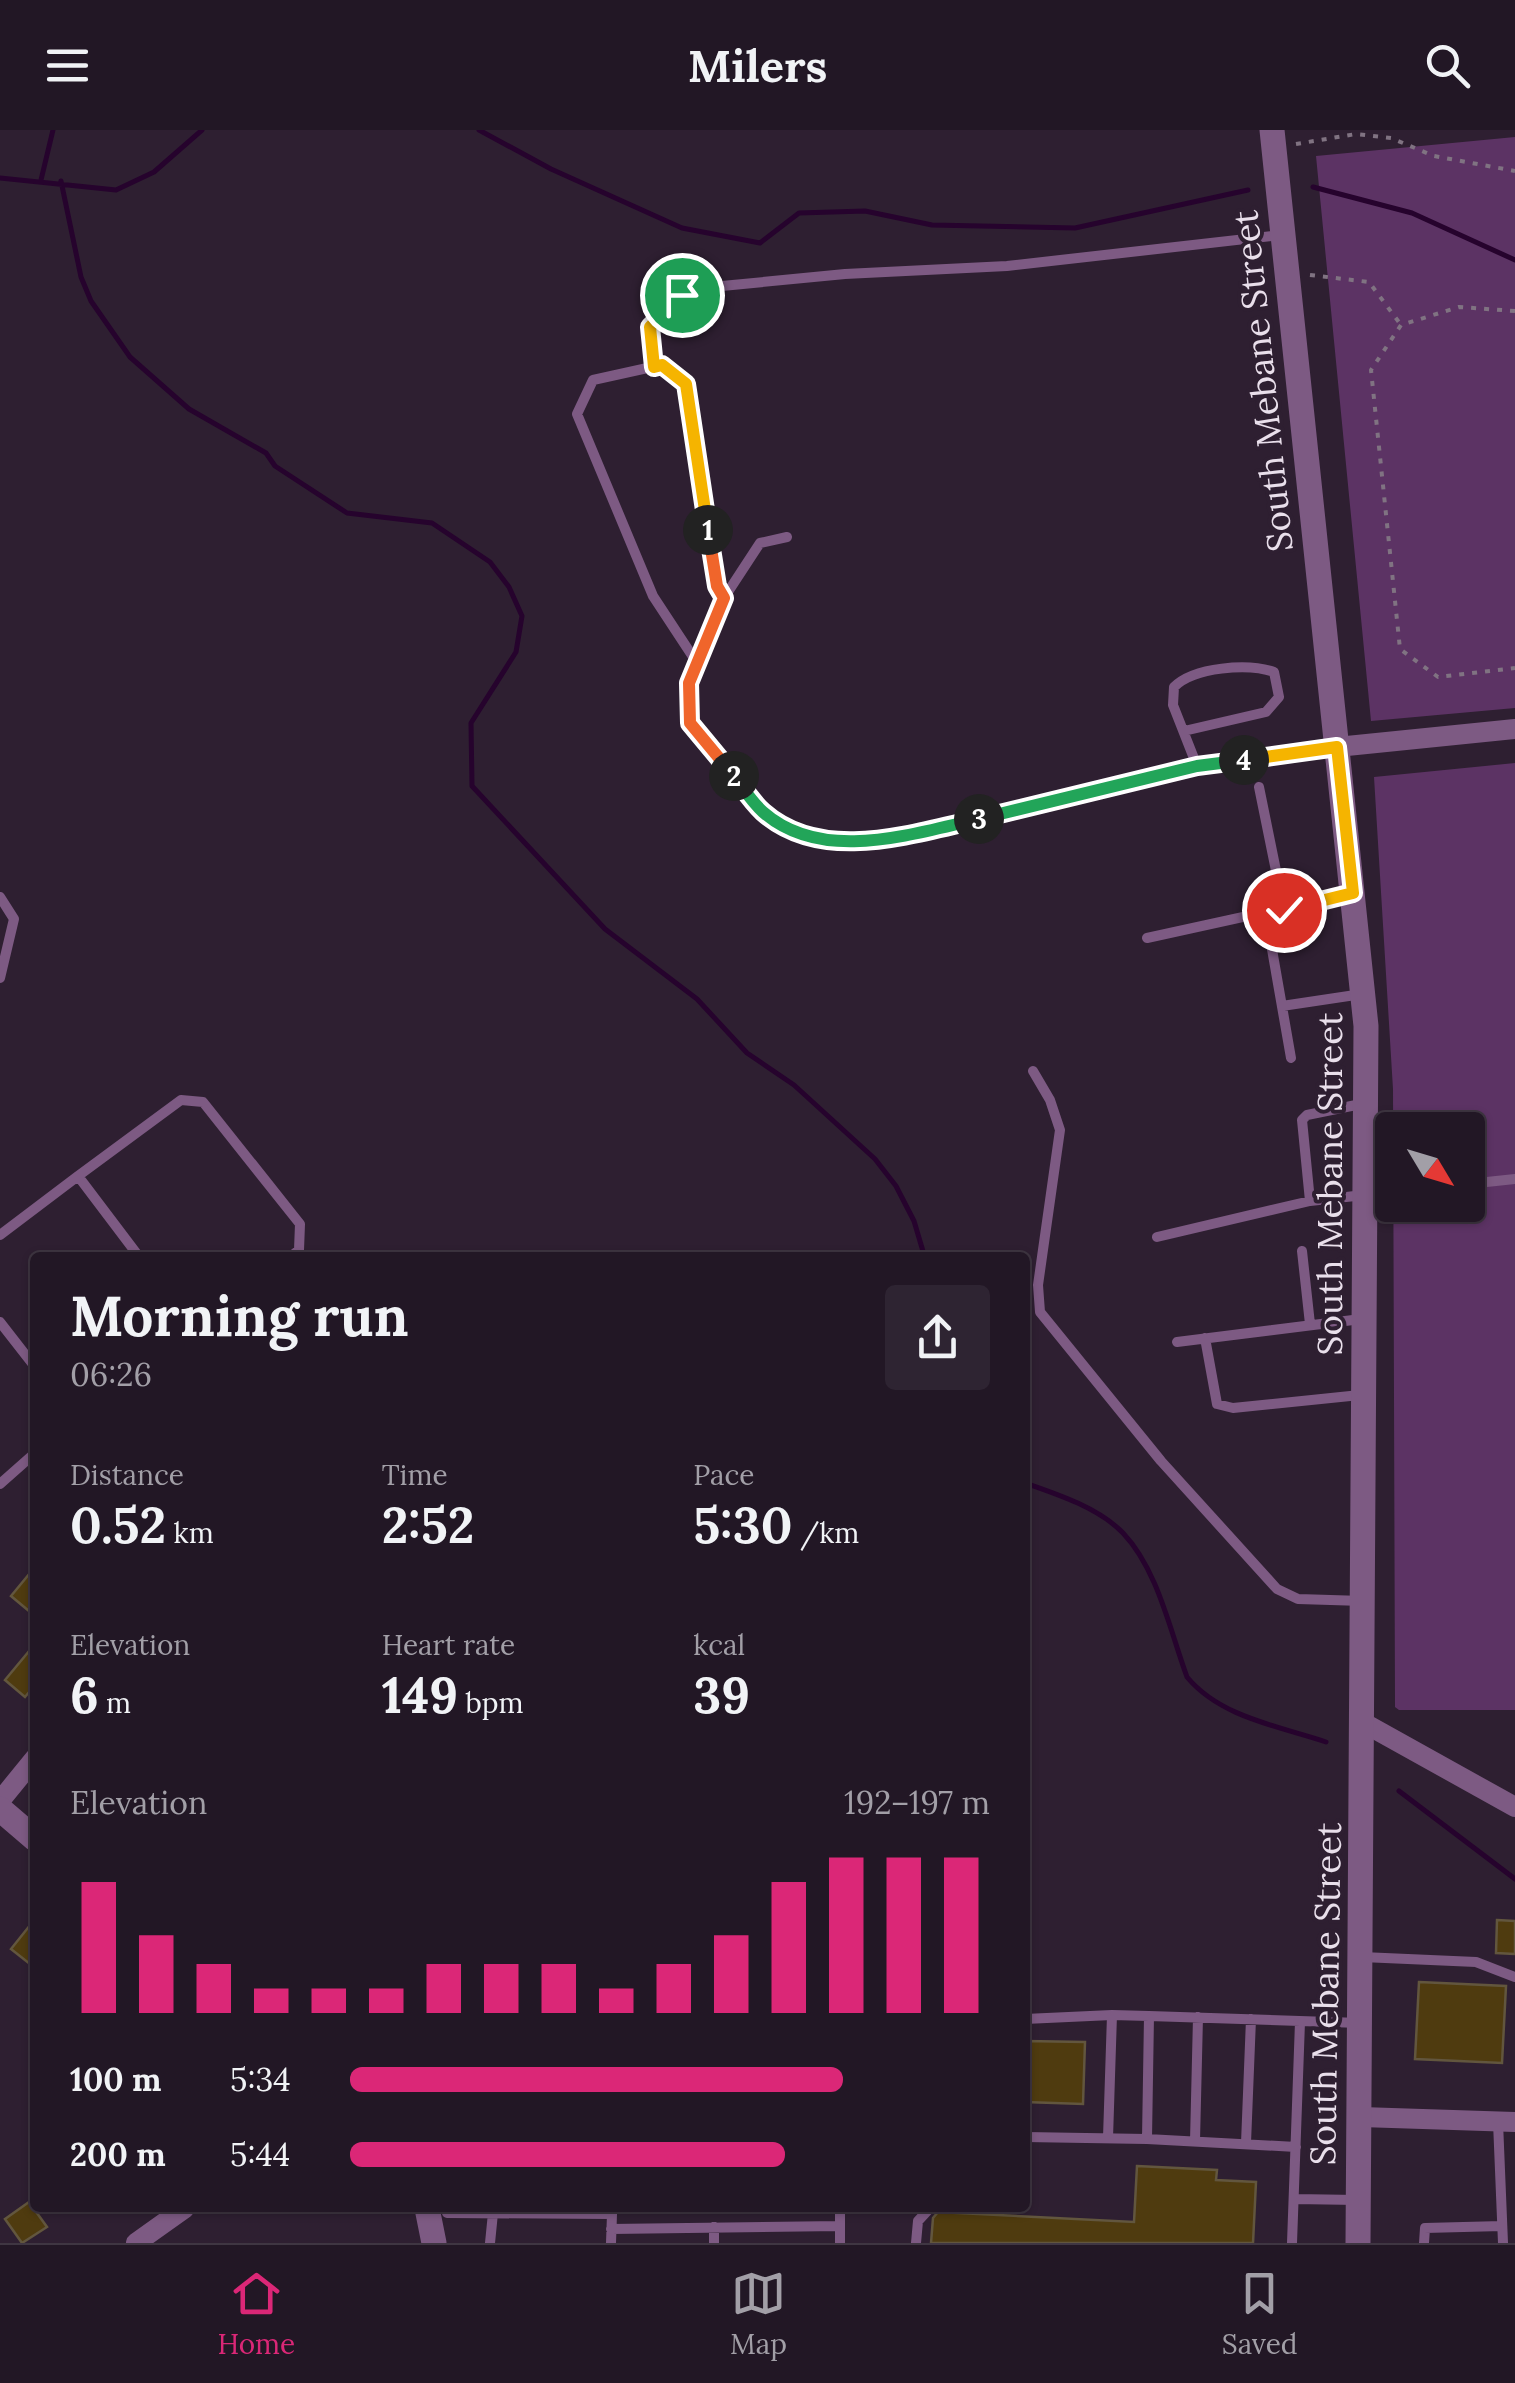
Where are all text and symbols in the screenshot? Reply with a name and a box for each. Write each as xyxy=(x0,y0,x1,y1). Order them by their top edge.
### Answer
text: Milers xyxy=(688,37,827,94)
icon: menu xyxy=(40,38,95,93)
icon: search xyxy=(1420,38,1475,93)
street label: South Mebane Street xyxy=(1222,208,1303,554)
pin xyxy=(640,253,725,338)
icon: arrive xyxy=(655,268,710,323)
pin: 1 xyxy=(683,505,733,555)
text: 1 xyxy=(702,512,714,548)
pin: 4 xyxy=(1219,735,1269,785)
text: 4 xyxy=(1236,742,1252,778)
pin: 2 xyxy=(709,751,759,801)
text: 2 xyxy=(727,758,741,794)
pin: 3 xyxy=(954,794,1004,844)
text: 3 xyxy=(971,801,987,837)
pin xyxy=(1242,868,1327,953)
icon: check xyxy=(1257,883,1312,938)
street label: South Mebane Street xyxy=(1307,1012,1352,1355)
north arrow xyxy=(1375,1112,1485,1222)
map controls xyxy=(1375,1112,1485,1222)
text: Morning run xyxy=(70,1281,408,1351)
button: share xyxy=(885,1285,990,1390)
text: 06:26 xyxy=(70,1354,152,1395)
text: Distance xyxy=(70,1457,184,1493)
text: Time xyxy=(382,1457,448,1493)
text: Pace xyxy=(693,1457,754,1493)
text: 0.52 xyxy=(70,1493,166,1557)
text: 2:52 xyxy=(382,1493,474,1557)
text: 5:30 xyxy=(693,1493,793,1557)
text: km xyxy=(166,1515,214,1551)
text: /km xyxy=(793,1515,859,1551)
text: Elevation xyxy=(70,1627,190,1663)
text: Heart rate xyxy=(382,1627,515,1663)
text: kcal xyxy=(693,1627,745,1663)
text: 6 xyxy=(70,1663,99,1727)
text: 149 xyxy=(382,1663,458,1727)
text: 39 xyxy=(693,1663,750,1727)
text: m xyxy=(99,1685,131,1721)
text: bpm xyxy=(458,1685,524,1721)
text: Elevation xyxy=(70,1782,207,1823)
text: 192–197 m xyxy=(844,1782,990,1823)
street label: South Mebane Street xyxy=(1300,1822,1351,2166)
text: 100 m xyxy=(70,2059,162,2100)
text: 5:34 xyxy=(230,2059,291,2100)
text: 200 m xyxy=(70,2134,166,2175)
text: 5:44 xyxy=(230,2134,290,2175)
tab: Home xyxy=(217,2266,295,2362)
tab: Map xyxy=(730,2266,787,2362)
tab: Saved xyxy=(1222,2266,1298,2362)

